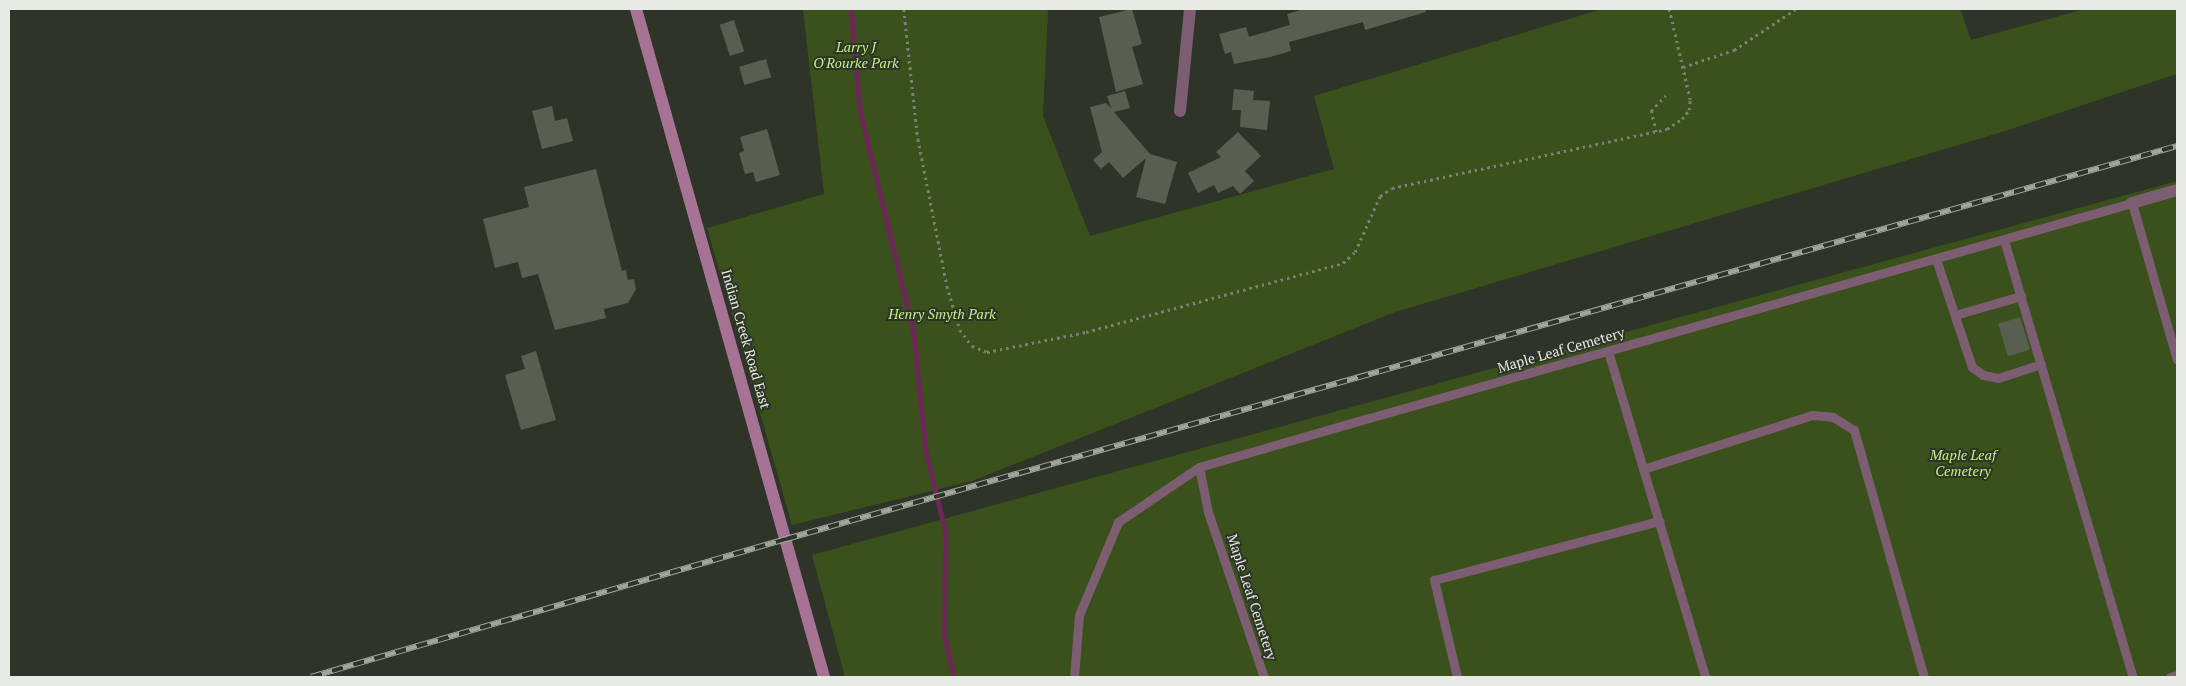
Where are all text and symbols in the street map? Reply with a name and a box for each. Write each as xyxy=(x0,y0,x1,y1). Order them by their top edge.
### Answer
park label: Larry J O'Rourke Park xyxy=(813,39,899,72)
street label: Indian Creek Road East xyxy=(718,267,774,411)
park label: Henry Smyth Park xyxy=(888,306,996,322)
street label: Maple Leaf Cemetery xyxy=(1495,324,1627,376)
park label: Maple Leaf Cemetery xyxy=(1930,447,1996,480)
street label: Maple Leaf Cemetery xyxy=(1224,532,1280,662)

